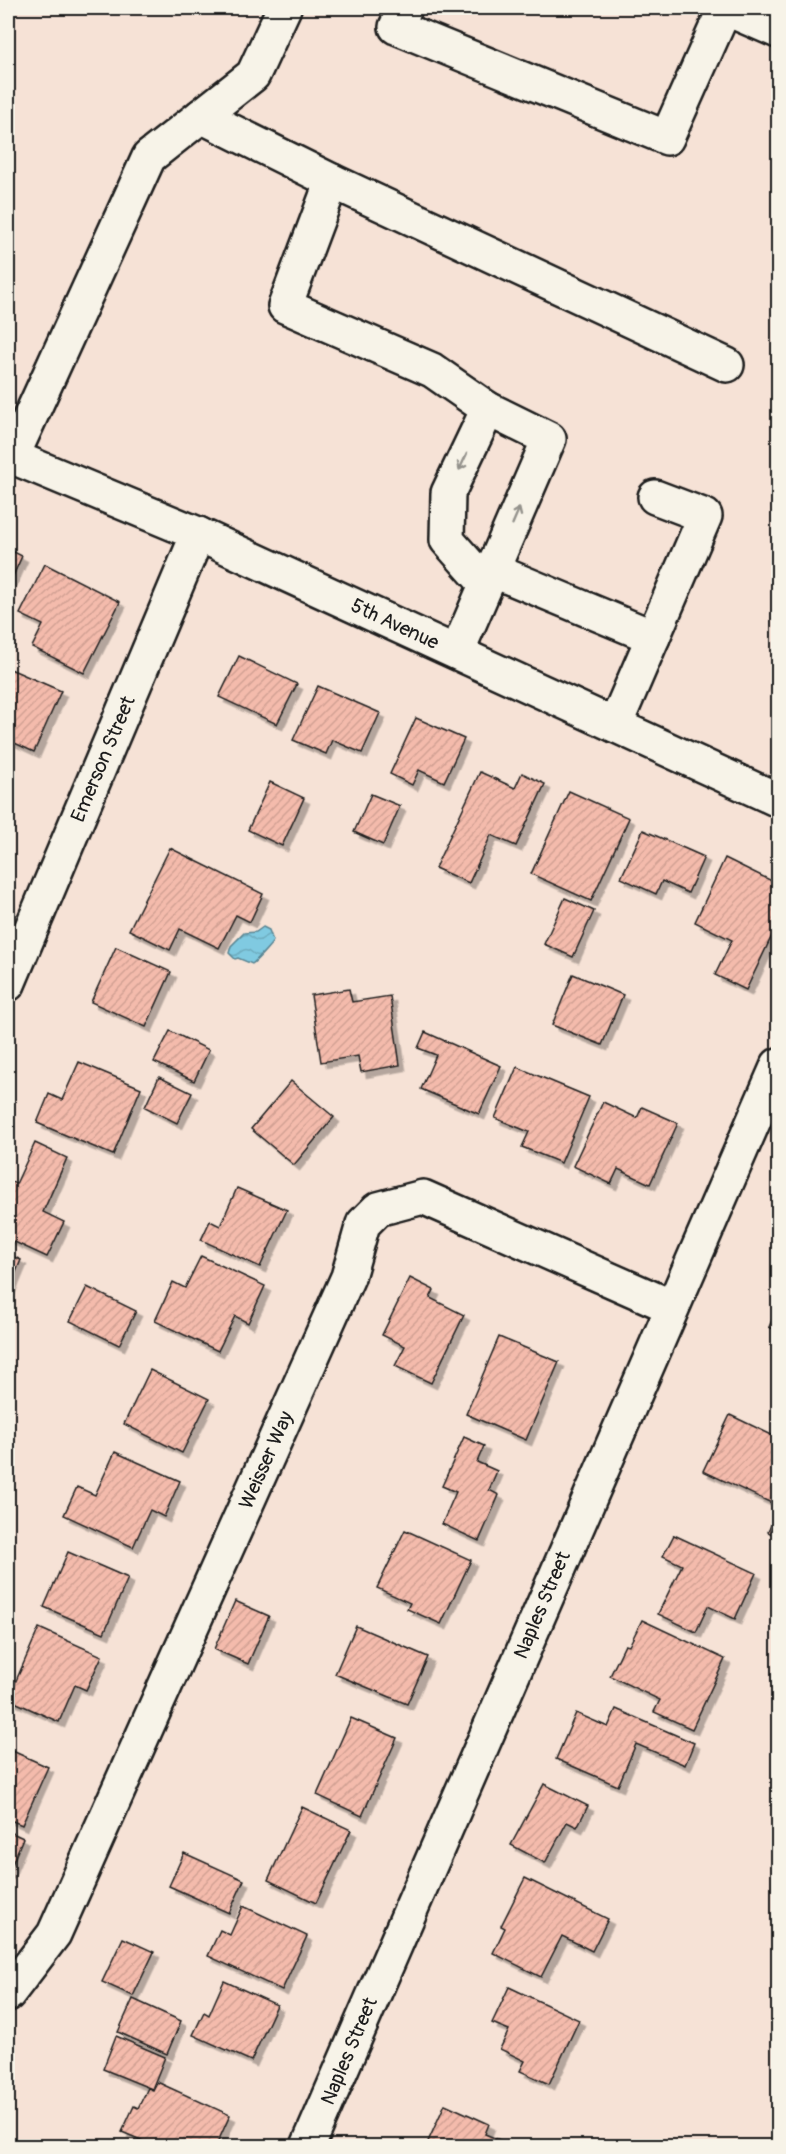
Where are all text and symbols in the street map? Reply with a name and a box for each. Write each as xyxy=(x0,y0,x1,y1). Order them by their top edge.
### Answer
one-way arrow xyxy=(457,452,469,470)
one-way arrow xyxy=(510,508,522,526)
street label: 5th Avenue xyxy=(347,593,443,655)
street label: Emerson Street xyxy=(65,691,141,826)
street label: Weisser Way xyxy=(233,1407,299,1513)
street label: Naples Street xyxy=(508,1547,576,1663)
street label: Naples Street xyxy=(315,1993,383,2109)

